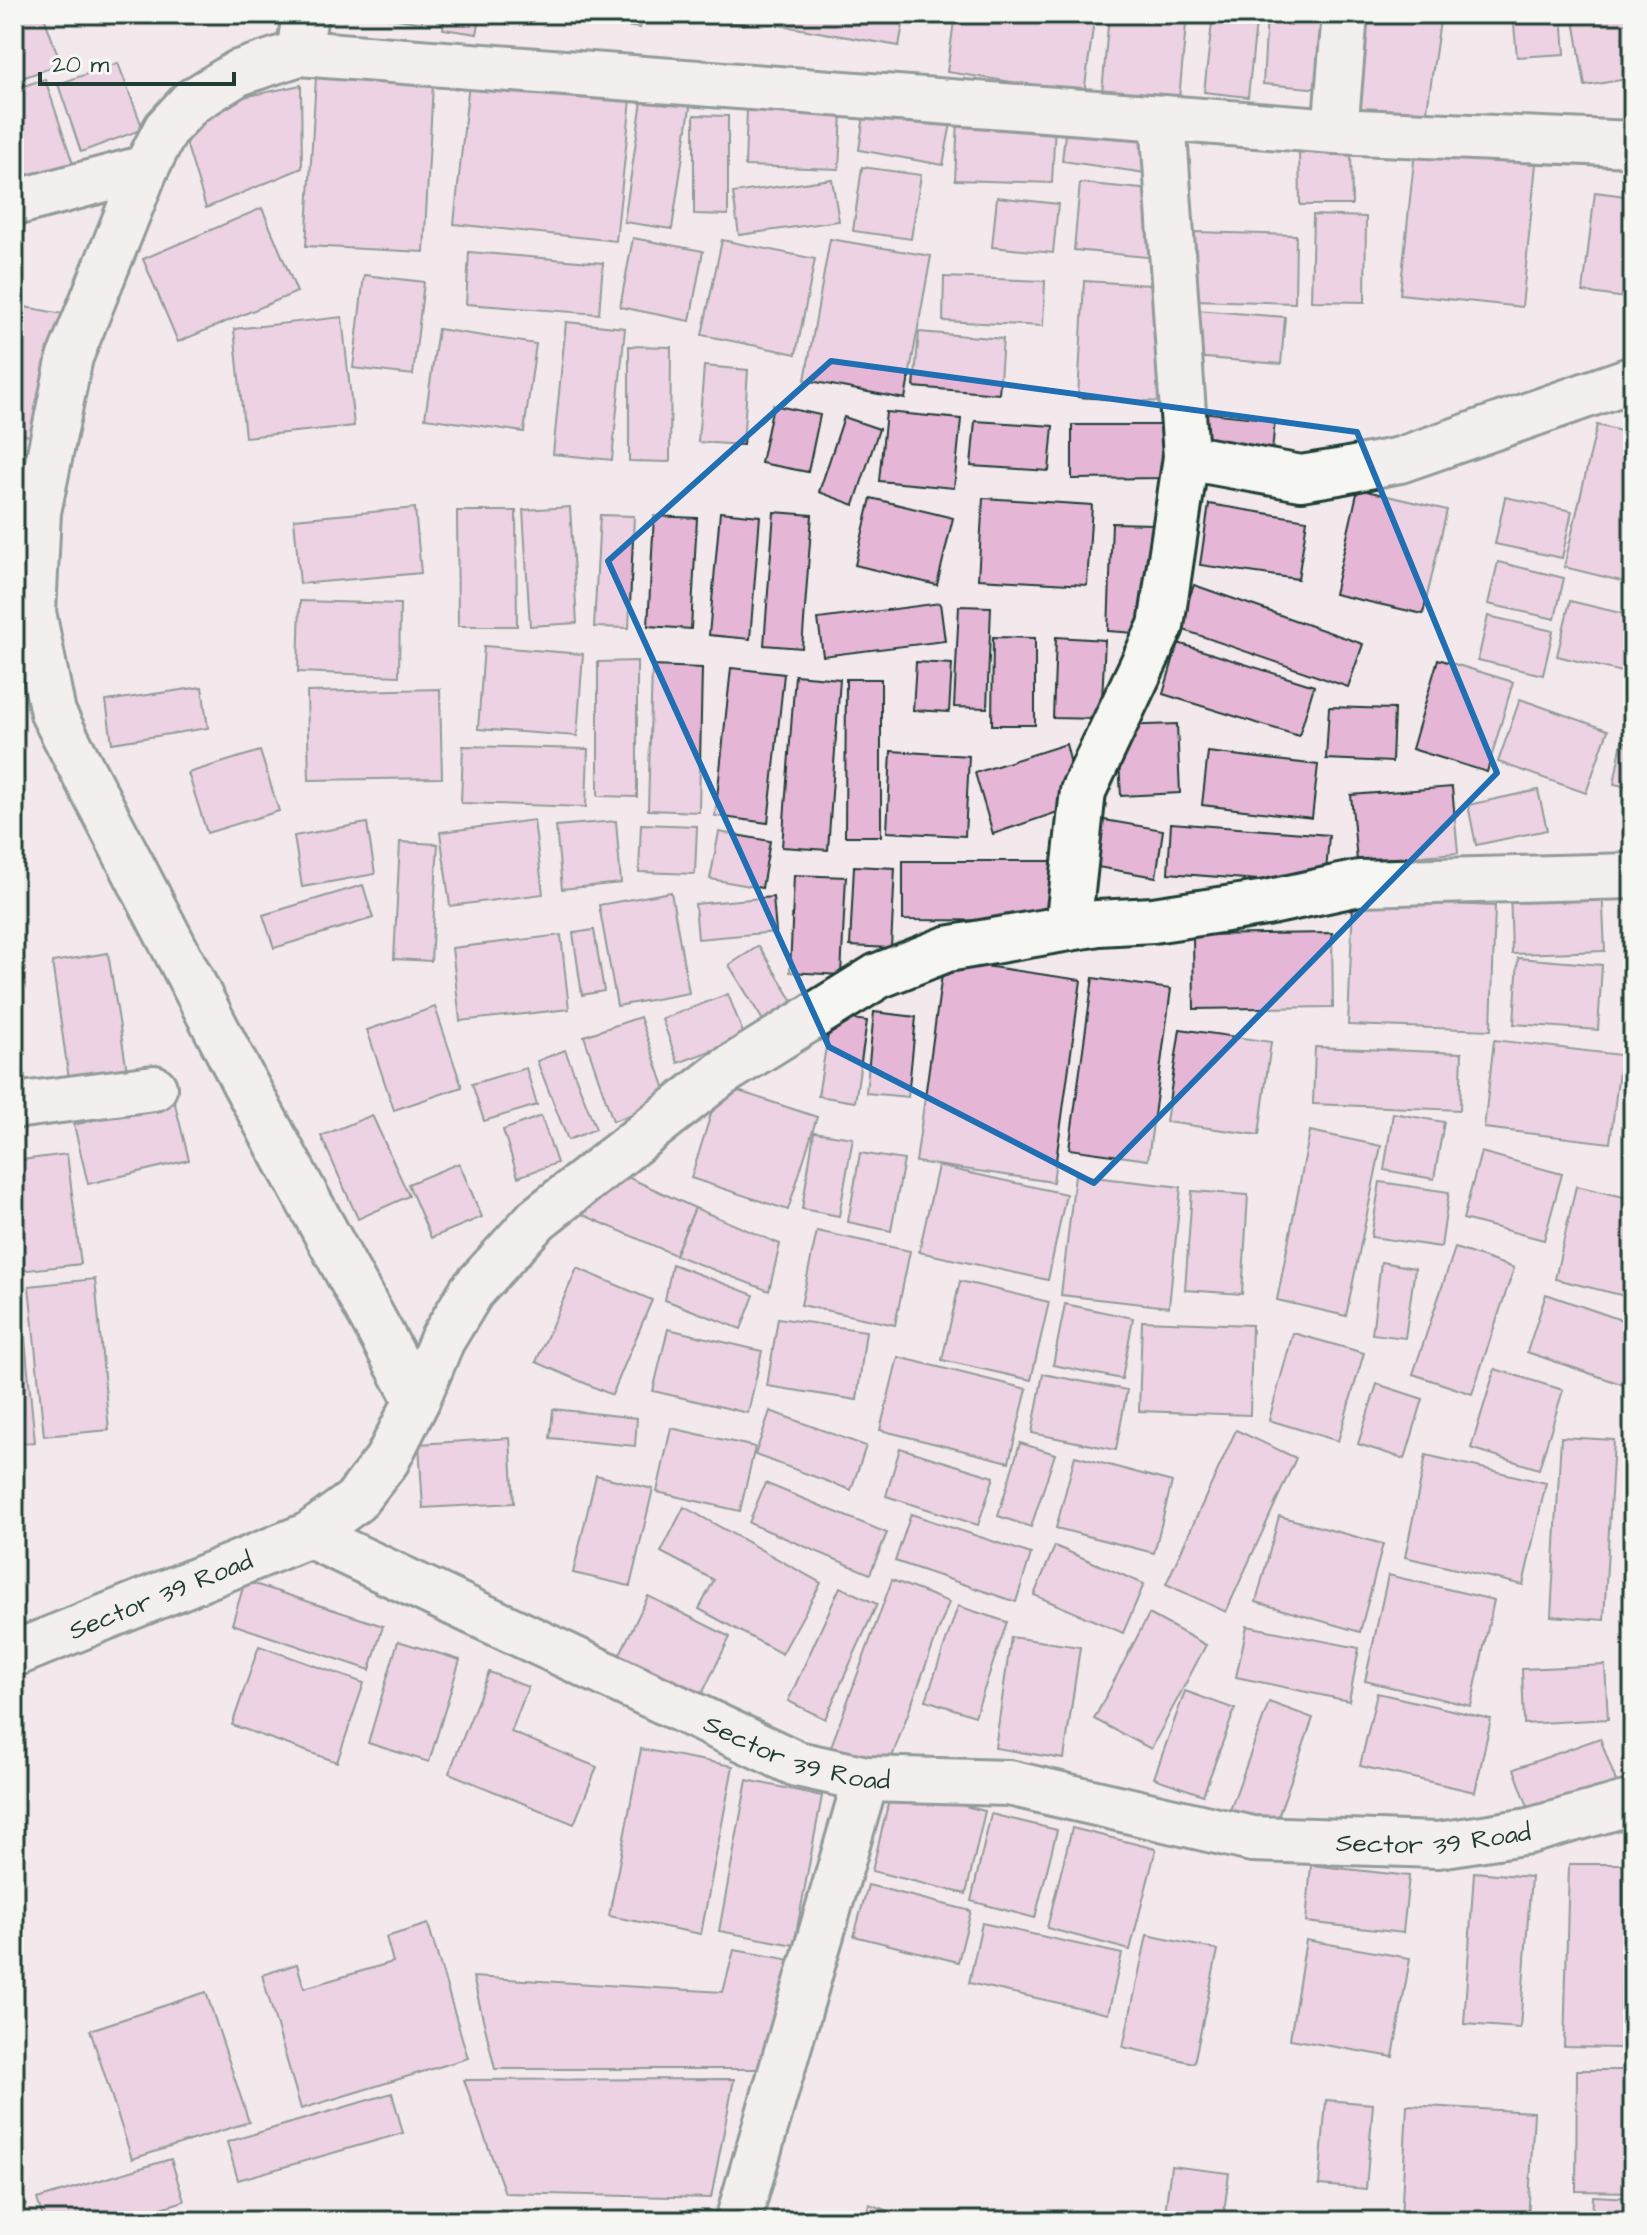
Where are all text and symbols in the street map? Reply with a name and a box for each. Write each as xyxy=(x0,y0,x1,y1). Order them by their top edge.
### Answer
scale bar xyxy=(40,36,234,86)
text: 20 m xyxy=(52,48,109,82)
street label: Sector 39 Road xyxy=(64,1543,258,1649)
street label: Sector 39 Road xyxy=(698,1706,890,1799)
street label: Sector 39 Road xyxy=(1336,1814,1533,1864)

